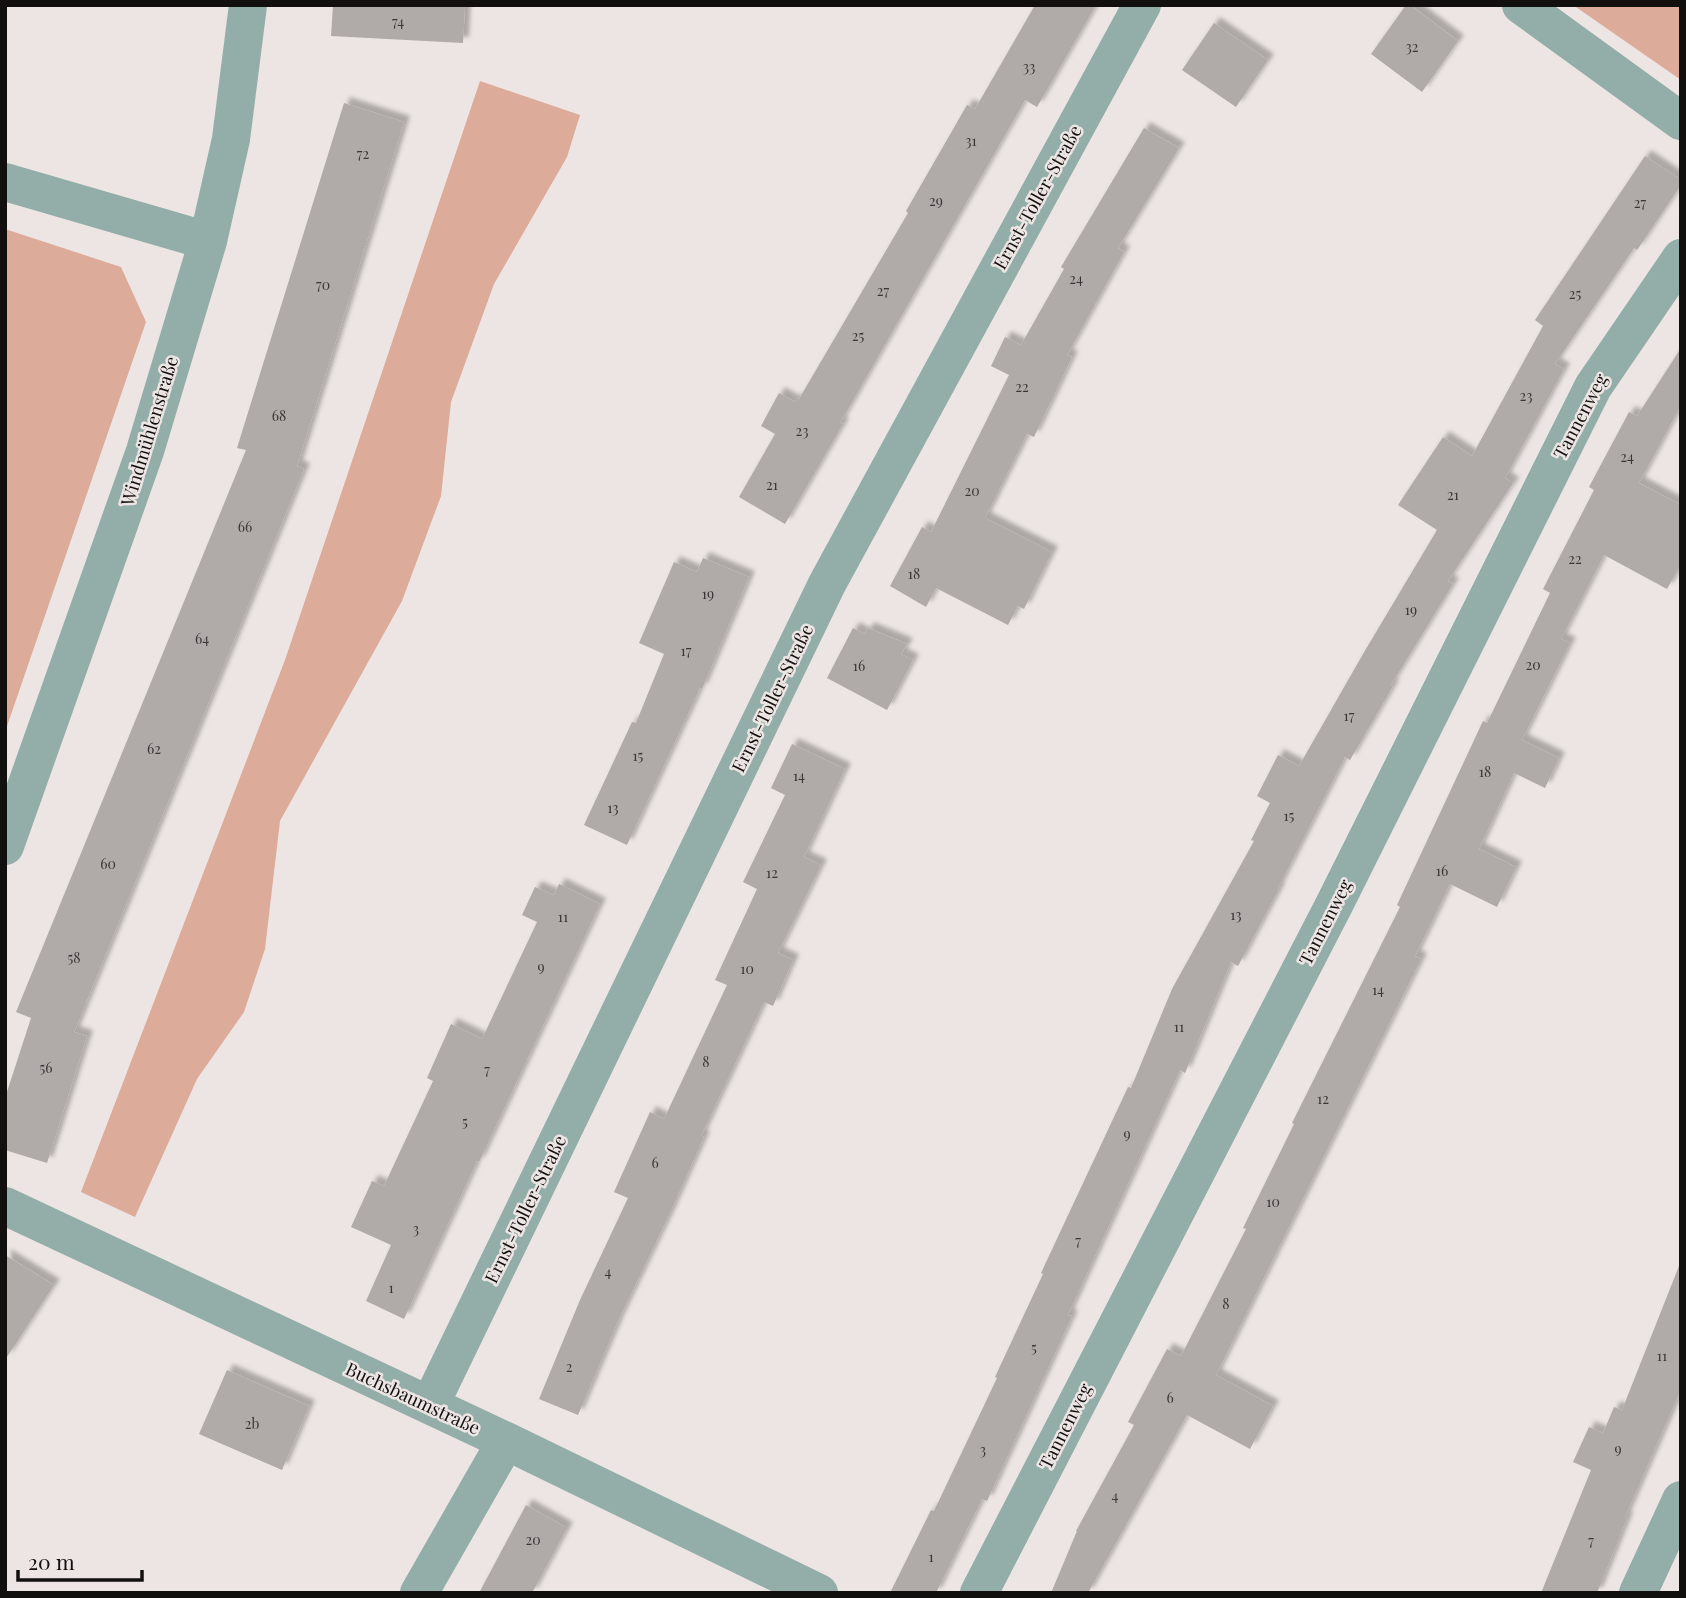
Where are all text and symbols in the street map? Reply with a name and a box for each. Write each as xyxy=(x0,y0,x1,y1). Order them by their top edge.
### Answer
house number: 74 xyxy=(392,12,404,31)
house number: 32 xyxy=(1405,37,1419,56)
house number: 33 xyxy=(1023,57,1035,76)
street label: Ernst-Toller-Straße xyxy=(987,121,1087,273)
house number: 31 xyxy=(965,131,977,150)
house number: 72 xyxy=(357,144,369,163)
house number: 29 xyxy=(929,191,943,210)
house number: 27 xyxy=(1634,193,1647,212)
house number: 24 xyxy=(1069,269,1083,288)
house number: 70 xyxy=(316,275,330,294)
house number: 27 xyxy=(877,281,890,300)
house number: 25 xyxy=(1569,284,1581,303)
house number: 25 xyxy=(852,326,864,345)
street label: Windmühlenstraße xyxy=(115,353,183,510)
street label: Tannenweg xyxy=(1547,369,1613,463)
house number: 22 xyxy=(1015,377,1029,396)
house number: 23 xyxy=(1519,386,1533,405)
house number: 68 xyxy=(272,406,286,425)
house number: 23 xyxy=(795,421,809,440)
house number: 24 xyxy=(1620,447,1634,466)
house number: 21 xyxy=(766,475,778,494)
house number: 20 xyxy=(964,481,980,500)
house number: 21 xyxy=(1447,485,1459,504)
house number: 66 xyxy=(238,517,252,536)
house number: 22 xyxy=(1568,549,1582,568)
house number: 18 xyxy=(908,564,920,583)
house number: 19 xyxy=(702,584,714,603)
house number: 19 xyxy=(1405,600,1417,619)
street label: Ernst-Toller-Straße xyxy=(726,620,818,776)
house number: 64 xyxy=(195,629,209,648)
house number: 17 xyxy=(681,641,692,660)
house number: 20 xyxy=(1525,655,1541,674)
house number: 16 xyxy=(853,656,865,675)
house number: 17 xyxy=(1344,706,1355,725)
house number: 62 xyxy=(147,739,161,758)
house number: 15 xyxy=(633,746,644,765)
house number: 18 xyxy=(1479,762,1491,781)
house number: 14 xyxy=(793,766,805,785)
house number: 13 xyxy=(607,798,619,817)
house number: 15 xyxy=(1284,806,1295,825)
house number: 60 xyxy=(100,854,116,873)
house number: 16 xyxy=(1436,861,1448,880)
house number: 12 xyxy=(766,863,778,882)
street label: Tannenweg xyxy=(1293,875,1357,969)
house number: 13 xyxy=(1230,905,1242,924)
house number: 11 xyxy=(558,907,568,926)
house number: 58 xyxy=(67,948,81,967)
house number: 9 xyxy=(537,957,545,976)
house number: 10 xyxy=(740,959,754,978)
house number: 14 xyxy=(1372,980,1384,999)
house number: 11 xyxy=(1174,1017,1184,1036)
house number: 8 xyxy=(702,1052,710,1071)
house number: 56 xyxy=(39,1058,53,1077)
house number: 7 xyxy=(484,1060,490,1079)
house number: 12 xyxy=(1317,1089,1329,1108)
house number: 5 xyxy=(462,1112,468,1131)
house number: 9 xyxy=(1123,1124,1131,1143)
street label: Ernst-Toller-Straße xyxy=(479,1131,571,1287)
house number: 6 xyxy=(651,1153,659,1172)
house number: 10 xyxy=(1266,1192,1280,1211)
house number: 3 xyxy=(413,1219,419,1238)
house number: 7 xyxy=(1075,1231,1081,1250)
house number: 4 xyxy=(605,1262,612,1281)
house number: 1 xyxy=(388,1278,394,1297)
house number: 8 xyxy=(1222,1294,1230,1313)
house number: 5 xyxy=(1031,1338,1037,1357)
house number: 11 xyxy=(1657,1346,1667,1365)
street label: Buchsbaumstraße xyxy=(342,1356,484,1440)
house number: 2 xyxy=(566,1357,573,1376)
street label: Tannenweg xyxy=(1033,1379,1097,1473)
house number: 6 xyxy=(1166,1388,1174,1407)
house number: 2b xyxy=(245,1414,259,1433)
house number: 9 xyxy=(1614,1439,1622,1458)
house number: 3 xyxy=(980,1440,986,1459)
house number: 4 xyxy=(1112,1486,1119,1505)
house number: 20 xyxy=(525,1530,541,1549)
house number: 7 xyxy=(1588,1531,1594,1550)
scale bar xyxy=(18,1538,142,1582)
text: 20 m xyxy=(28,1547,75,1575)
house number: 1 xyxy=(928,1547,934,1566)

